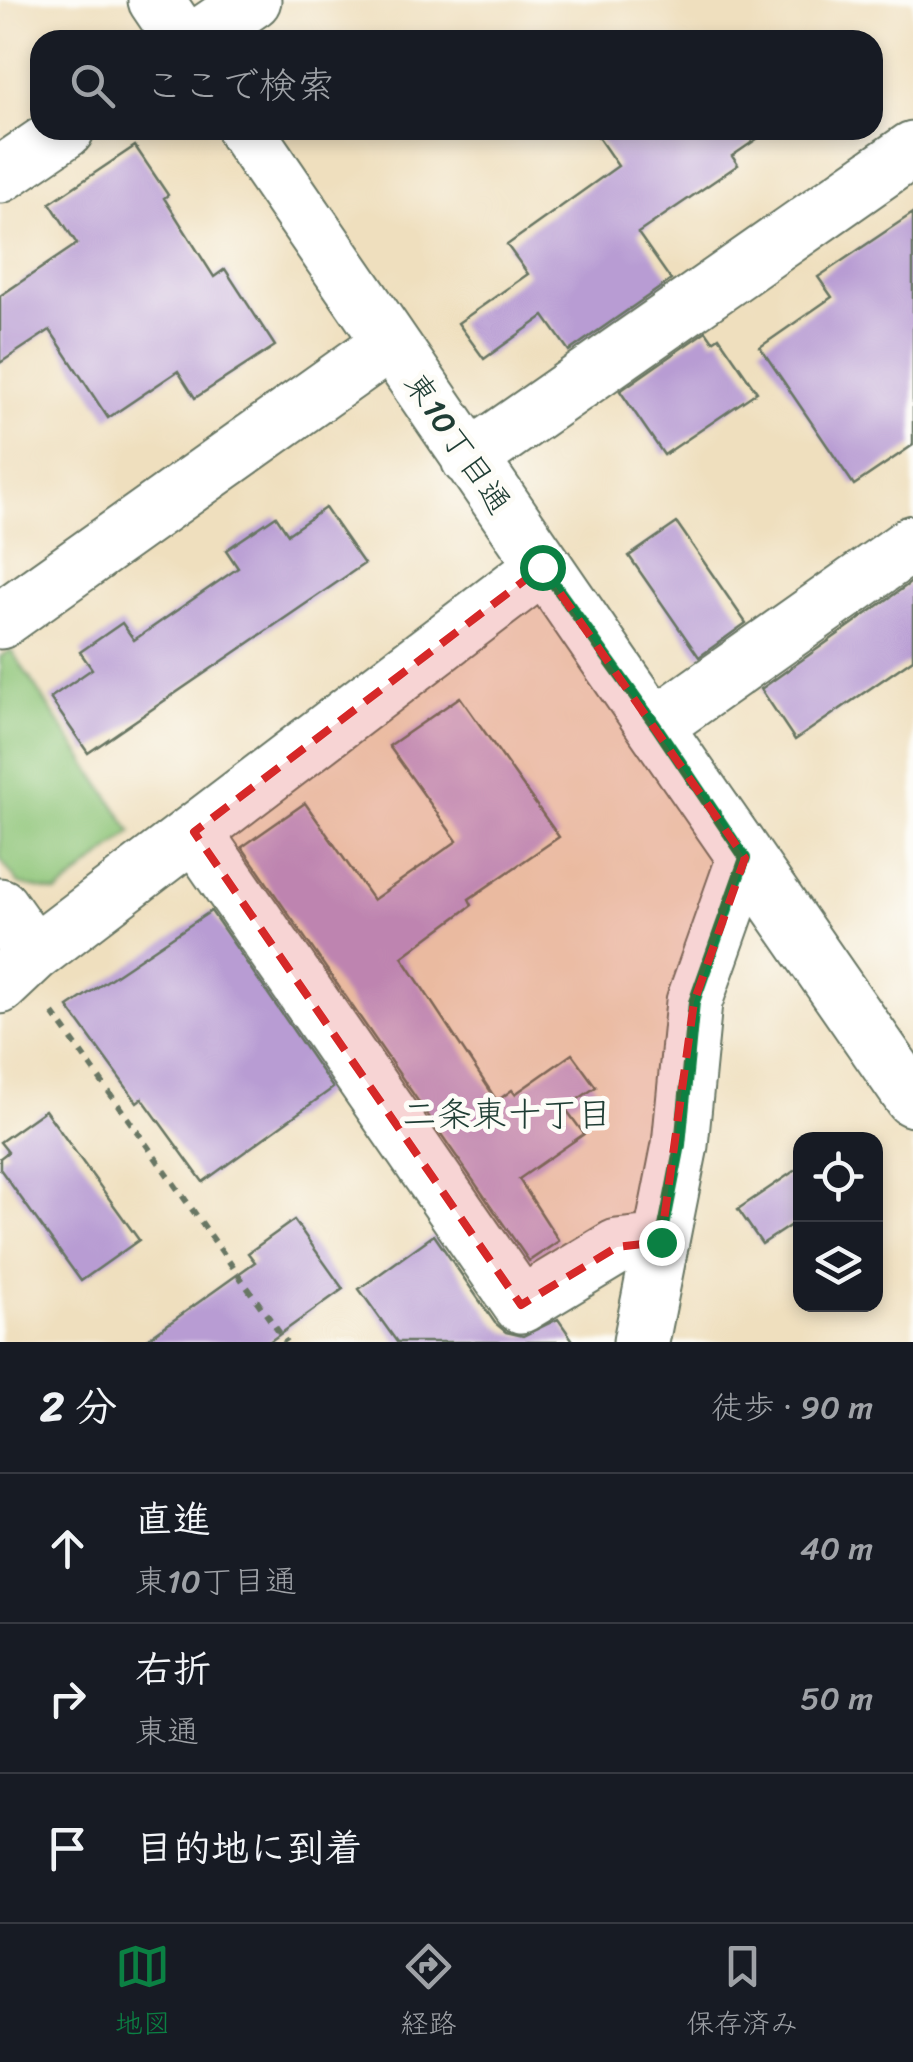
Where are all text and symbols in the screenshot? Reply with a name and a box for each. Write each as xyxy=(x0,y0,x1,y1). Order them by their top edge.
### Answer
search box xyxy=(30,30,883,140)
text: ここで検索 xyxy=(145,52,335,119)
icon: search xyxy=(65,58,120,113)
street label: 東10丁目通 xyxy=(389,360,526,526)
route start xyxy=(520,545,566,591)
district label: 二条東十丁目 xyxy=(402,1083,612,1145)
map controls xyxy=(793,1132,883,1312)
button: locate xyxy=(793,1132,883,1222)
route end xyxy=(639,1220,685,1266)
button: layers xyxy=(793,1222,883,1312)
text: 2 分 xyxy=(40,1370,117,1444)
text: 徒歩 · 90 m xyxy=(711,1379,873,1436)
text: 直進 xyxy=(135,1486,211,1553)
text: 40 m xyxy=(800,1520,873,1577)
icon: ahead xyxy=(40,1521,95,1576)
text: 東10丁目通 xyxy=(135,1553,297,1610)
text: 右折 xyxy=(135,1636,211,1703)
text: 50 m xyxy=(800,1670,873,1727)
icon: right xyxy=(40,1671,95,1726)
text: 東通 xyxy=(135,1703,199,1760)
text: 目的地に到着 xyxy=(135,1815,363,1882)
icon: arrive xyxy=(40,1821,95,1876)
tab: 地図 xyxy=(115,1939,171,2048)
tab: 経路 xyxy=(400,1939,456,2048)
tab: 保存済み xyxy=(686,1939,798,2048)

